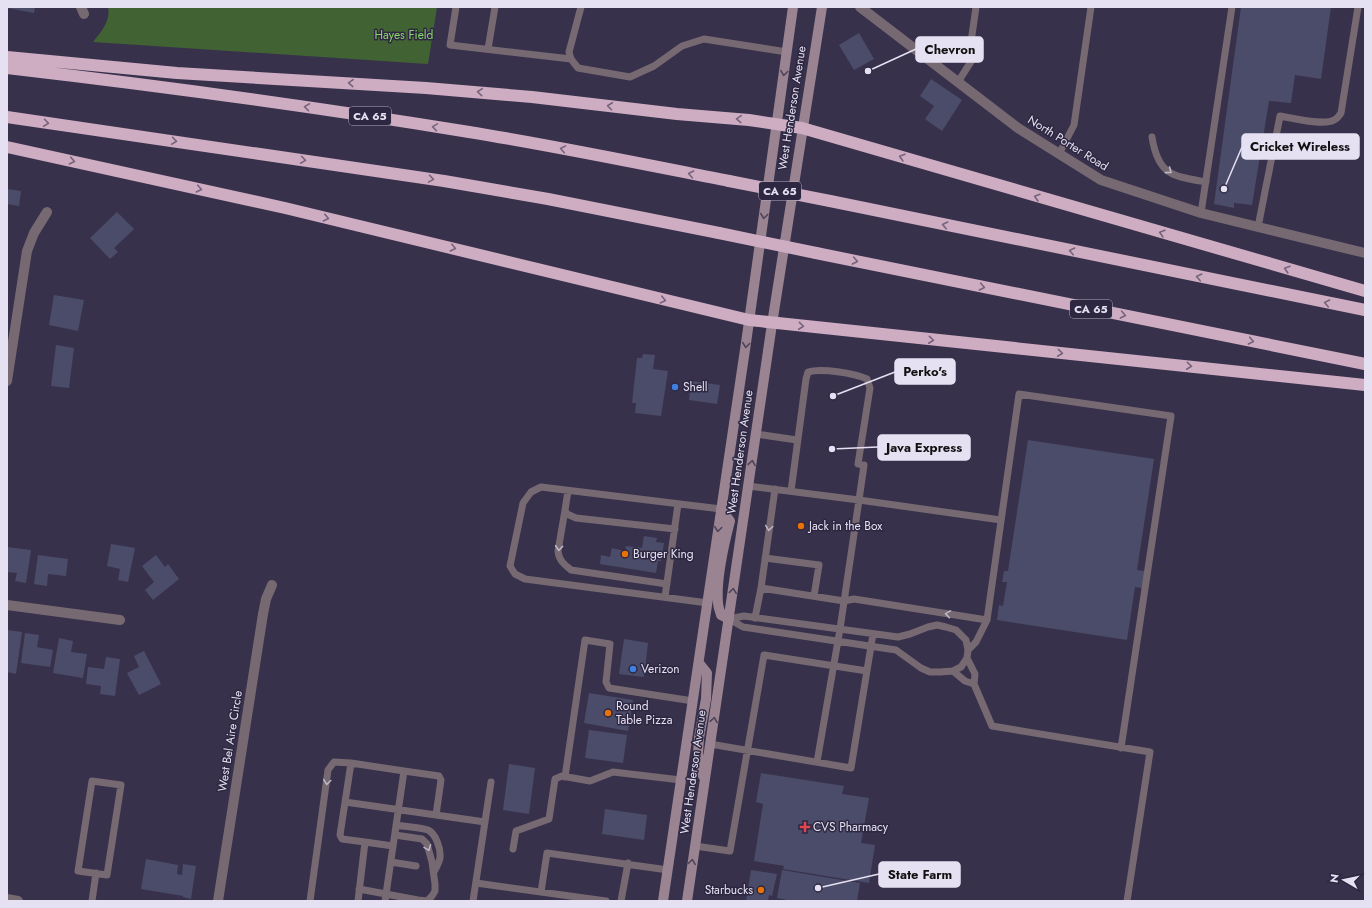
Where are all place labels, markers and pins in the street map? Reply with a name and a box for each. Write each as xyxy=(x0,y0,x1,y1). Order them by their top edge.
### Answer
callout: Chevron xyxy=(916,37,983,62)
callout: Cricket Wireless xyxy=(1242,134,1359,159)
callout: Perko's xyxy=(895,359,955,384)
place label: Shell xyxy=(683,378,708,396)
marker: Shell xyxy=(670,382,680,392)
callout: Java Express xyxy=(878,435,970,460)
place label: Jack in the Box xyxy=(807,517,883,535)
marker: Jack in the Box xyxy=(796,521,806,531)
place label: Burger King xyxy=(633,545,694,563)
marker: Burger King xyxy=(620,549,630,559)
place label: Verizon xyxy=(641,660,680,678)
marker: Verizon xyxy=(628,664,638,674)
place label: Round Table Pizza xyxy=(616,697,673,729)
marker: Round Table Pizza xyxy=(603,708,613,718)
place label: CVS Pharmacy xyxy=(813,818,889,836)
marker: CVS Pharmacy xyxy=(800,822,810,832)
callout: State Farm xyxy=(879,862,960,887)
place label: Starbucks xyxy=(705,881,753,899)
marker: Starbucks xyxy=(756,885,766,895)

